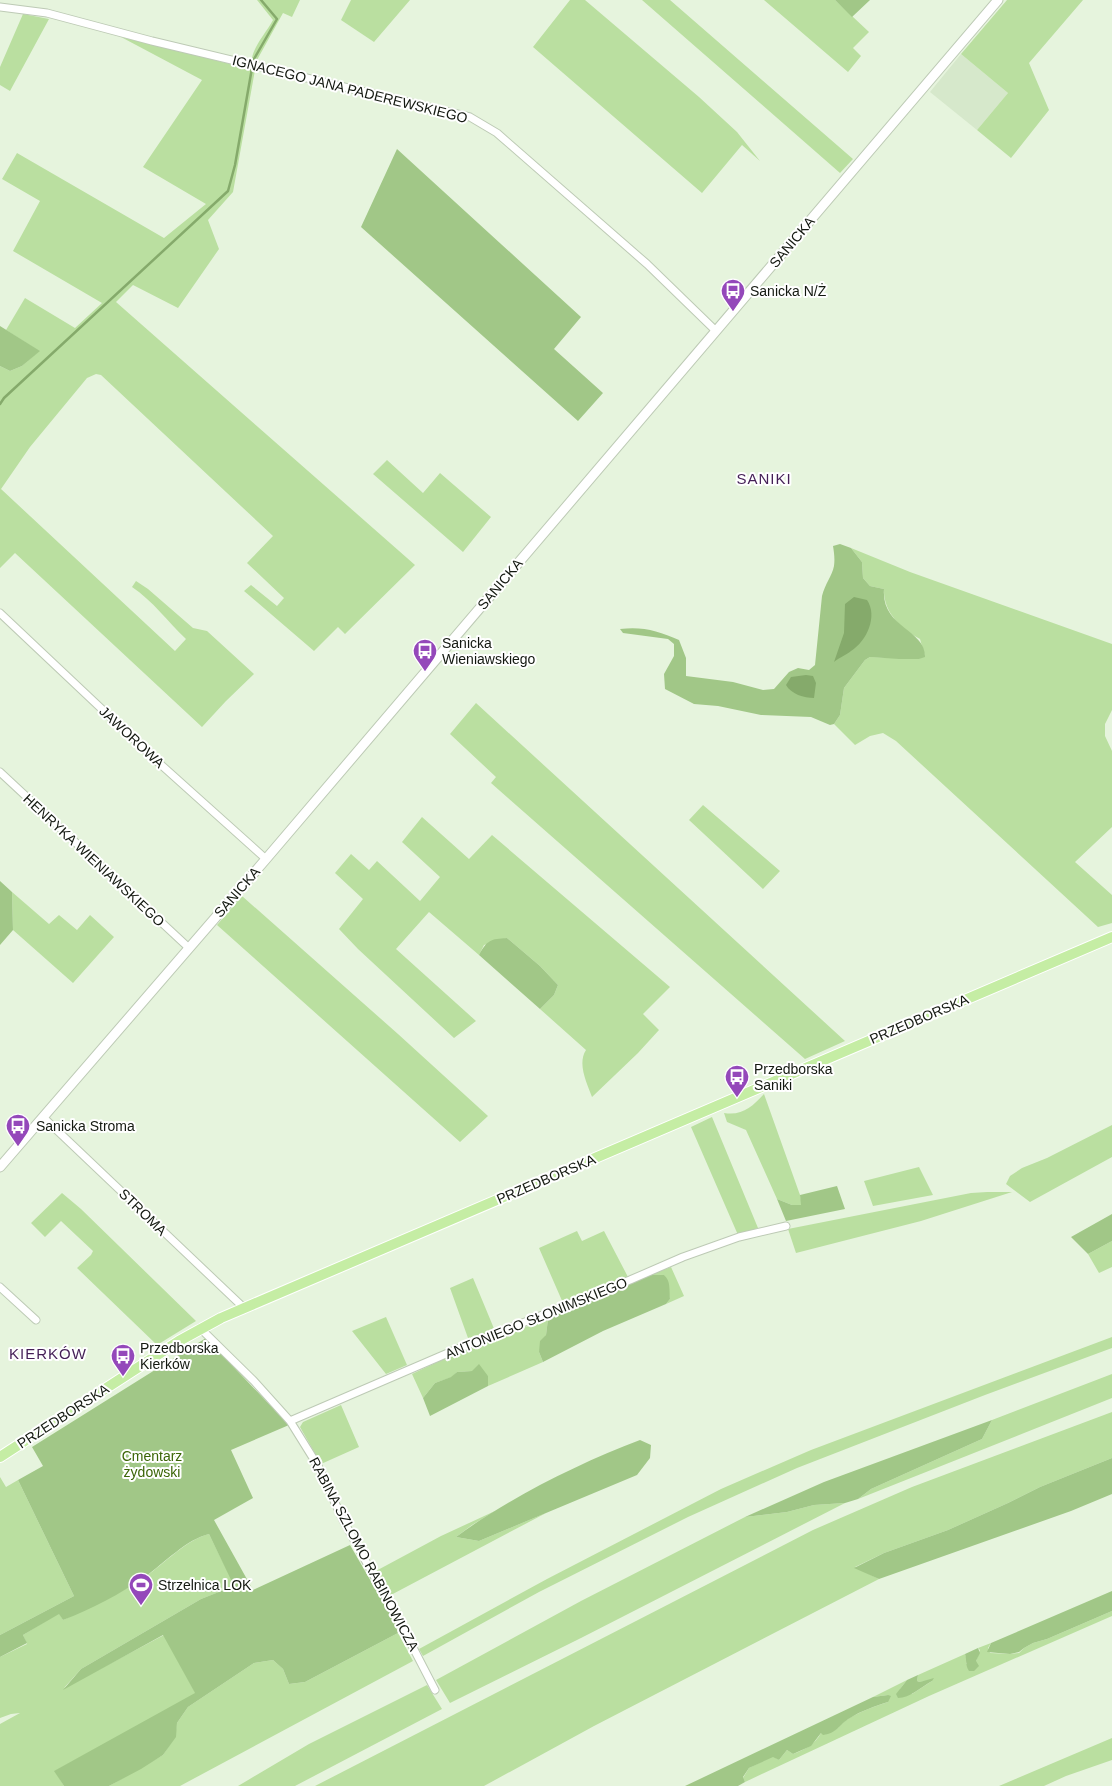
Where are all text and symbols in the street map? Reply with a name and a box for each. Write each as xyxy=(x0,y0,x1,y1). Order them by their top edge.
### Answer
street label: IGNACEGO JANA PADEREWSKIEGO xyxy=(231,52,469,126)
street label: SANICKA xyxy=(766,213,818,271)
bus stop icon: Sanicka N/Ż xyxy=(720,278,746,312)
place label: Sanicka N/Ż xyxy=(750,282,827,299)
district label: SANIKI xyxy=(736,470,792,487)
street label: SANICKA xyxy=(474,555,526,613)
place label: Sanicka Wieniawskiego xyxy=(442,635,536,667)
bus stop icon: Sanicka Wieniawskiego xyxy=(412,638,438,672)
street label: JAWOROWA xyxy=(96,703,168,772)
street label: HENRYKA WIENIAWSKIEGO xyxy=(20,790,168,930)
street label: SANICKA xyxy=(211,863,264,920)
street label: PRZEDBORSKA xyxy=(867,991,971,1047)
place label: Przedborska Saniki xyxy=(754,1061,833,1093)
bus stop icon: Przedborska Saniki xyxy=(724,1064,750,1098)
bus stop icon: Sanicka Stroma xyxy=(5,1113,31,1147)
place label: Sanicka Stroma xyxy=(36,1118,135,1134)
street label: PRZEDBORSKA xyxy=(494,1151,598,1207)
street label: STROMA xyxy=(116,1185,171,1239)
street label: ANTONIEGO SŁONIMSKIEGO xyxy=(443,1274,629,1362)
place label: Przedborska Kierków xyxy=(140,1340,219,1372)
bus stop icon: Przedborska Kierków xyxy=(110,1343,136,1377)
district label: KIERKÓW xyxy=(9,1345,87,1362)
street label: PRZEDBORSKA xyxy=(14,1380,112,1452)
park label: Cmentarz żydowski xyxy=(122,1448,182,1480)
street label: RABINA SZLOMO RABINOWICZA xyxy=(306,1454,422,1654)
sports icon: Strzelnica LOK xyxy=(128,1572,154,1606)
place label: Strzelnica LOK xyxy=(158,1577,252,1593)

